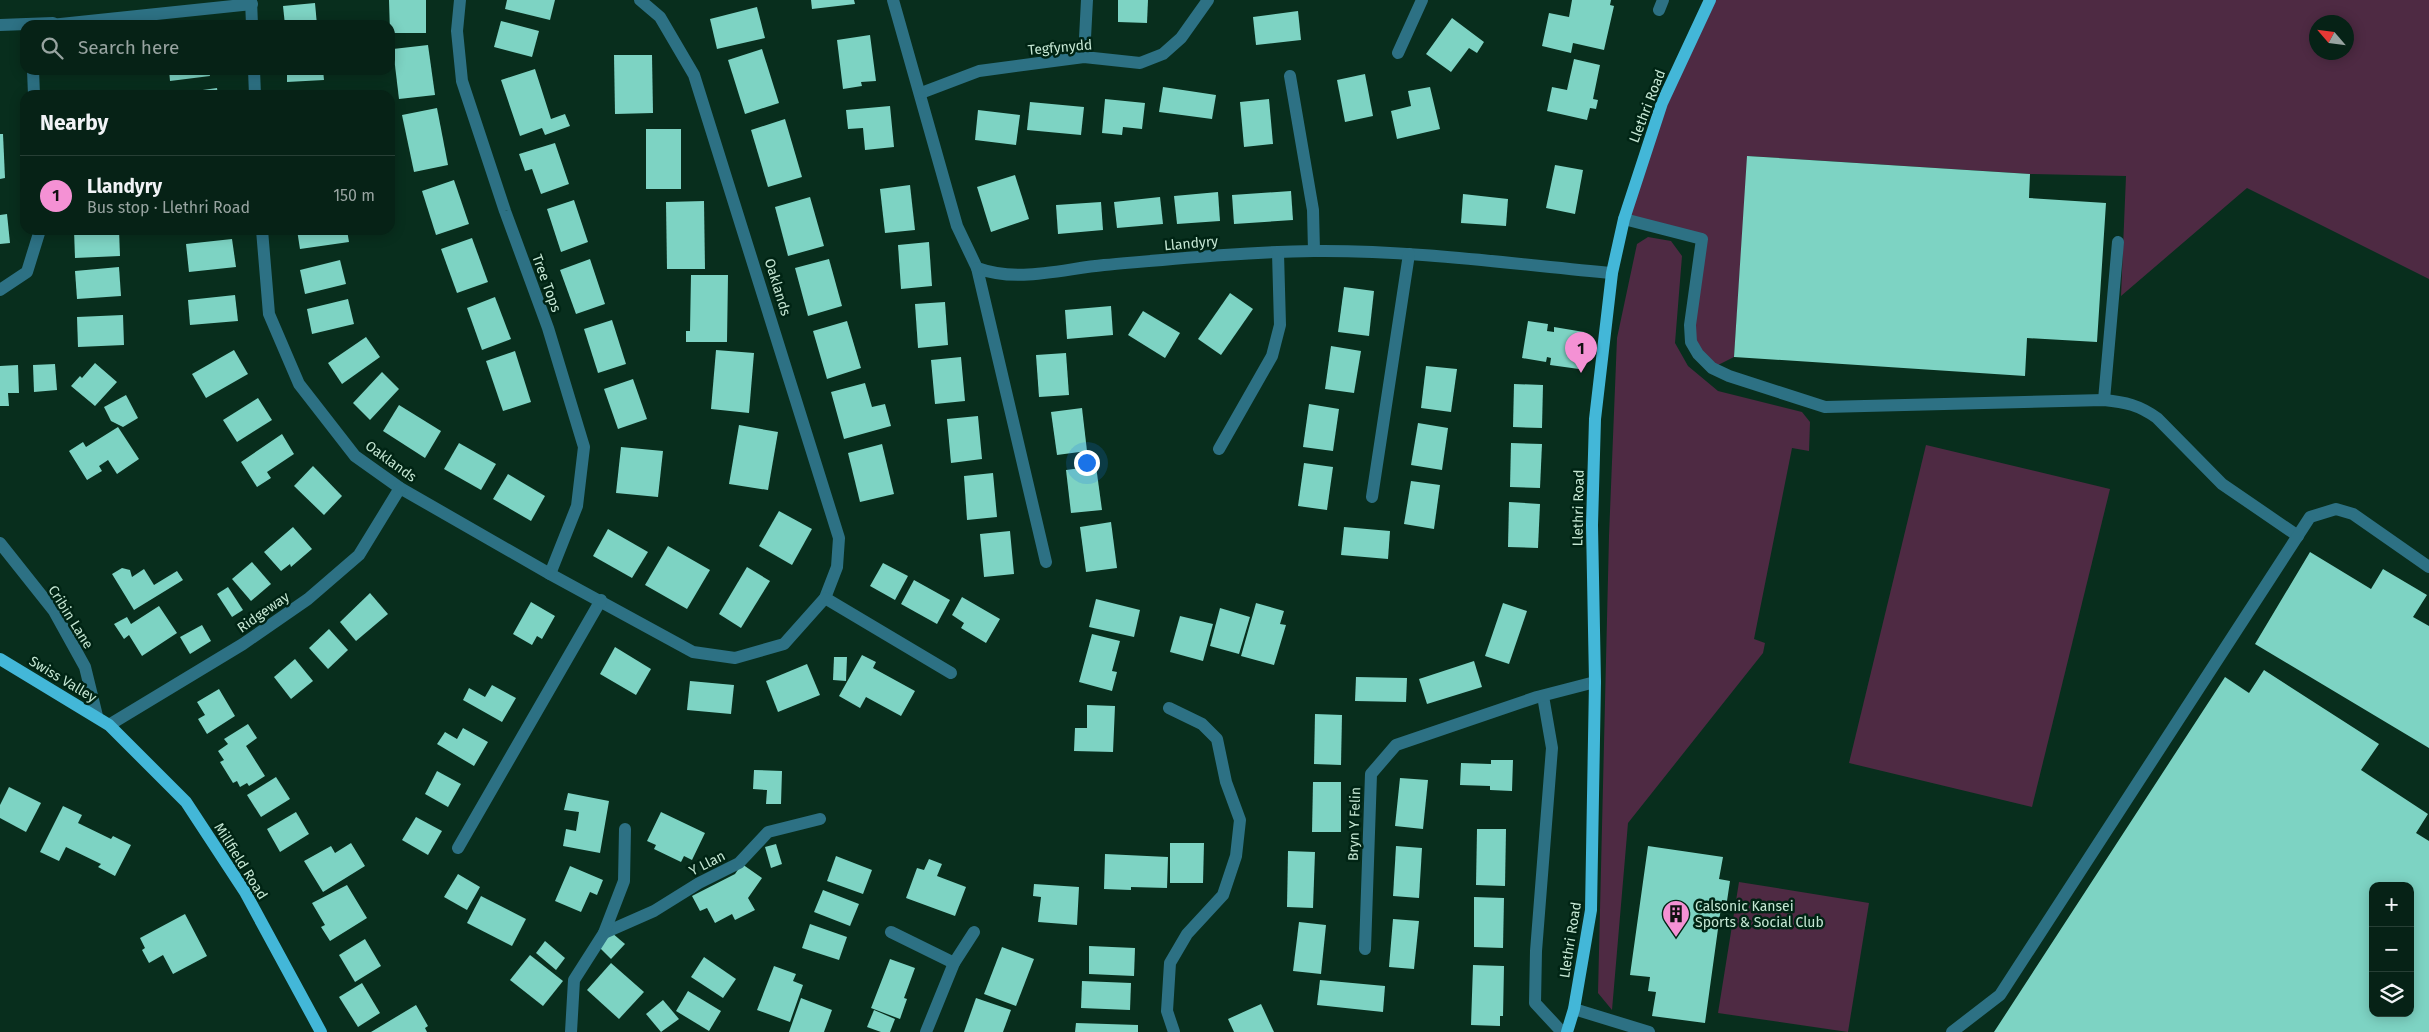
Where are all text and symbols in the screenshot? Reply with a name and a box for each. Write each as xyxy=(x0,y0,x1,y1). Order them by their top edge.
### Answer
north arrow xyxy=(2309,15,2354,60)
search box xyxy=(20,20,395,75)
icon: search xyxy=(38,34,66,62)
text: Search here xyxy=(78,36,179,59)
street label: Tegfynydd xyxy=(1027,36,1093,59)
street label: Llethri Road xyxy=(1626,67,1669,145)
text: Nearby xyxy=(40,110,108,136)
text: Llandyry xyxy=(87,175,162,198)
text: 1 xyxy=(52,186,60,205)
text: 150 m xyxy=(333,186,375,205)
text: Bus stop · Llethri Road xyxy=(87,198,250,217)
street label: Llandyry xyxy=(1163,233,1219,254)
street label: Tree Tops xyxy=(528,252,565,315)
street label: Oaklands xyxy=(761,256,794,318)
pin: 1 xyxy=(1565,332,1597,373)
street label: Oaklands xyxy=(362,437,420,486)
your location xyxy=(1074,450,1100,476)
street label: Llethri Road xyxy=(1569,469,1588,547)
street label: Cribin Lane xyxy=(44,582,97,652)
street label: Ridgeway xyxy=(234,588,293,636)
street label: Swiss Valley xyxy=(26,653,100,706)
street label: Bryn Y Felin xyxy=(1345,787,1364,861)
street label: Millfield Road xyxy=(210,820,271,903)
street label: Y Llan xyxy=(686,847,728,880)
map controls xyxy=(2369,882,2414,1017)
button: + xyxy=(2369,882,2414,927)
place label: Calsonic Kansei Sports & Social Club xyxy=(1695,898,1824,931)
building icon: Calsonic Kansei Sports & Social Club xyxy=(1661,899,1691,938)
street label: Llethri Road xyxy=(1556,901,1585,979)
button: − xyxy=(2369,927,2414,972)
button: layers xyxy=(2369,972,2414,1017)

